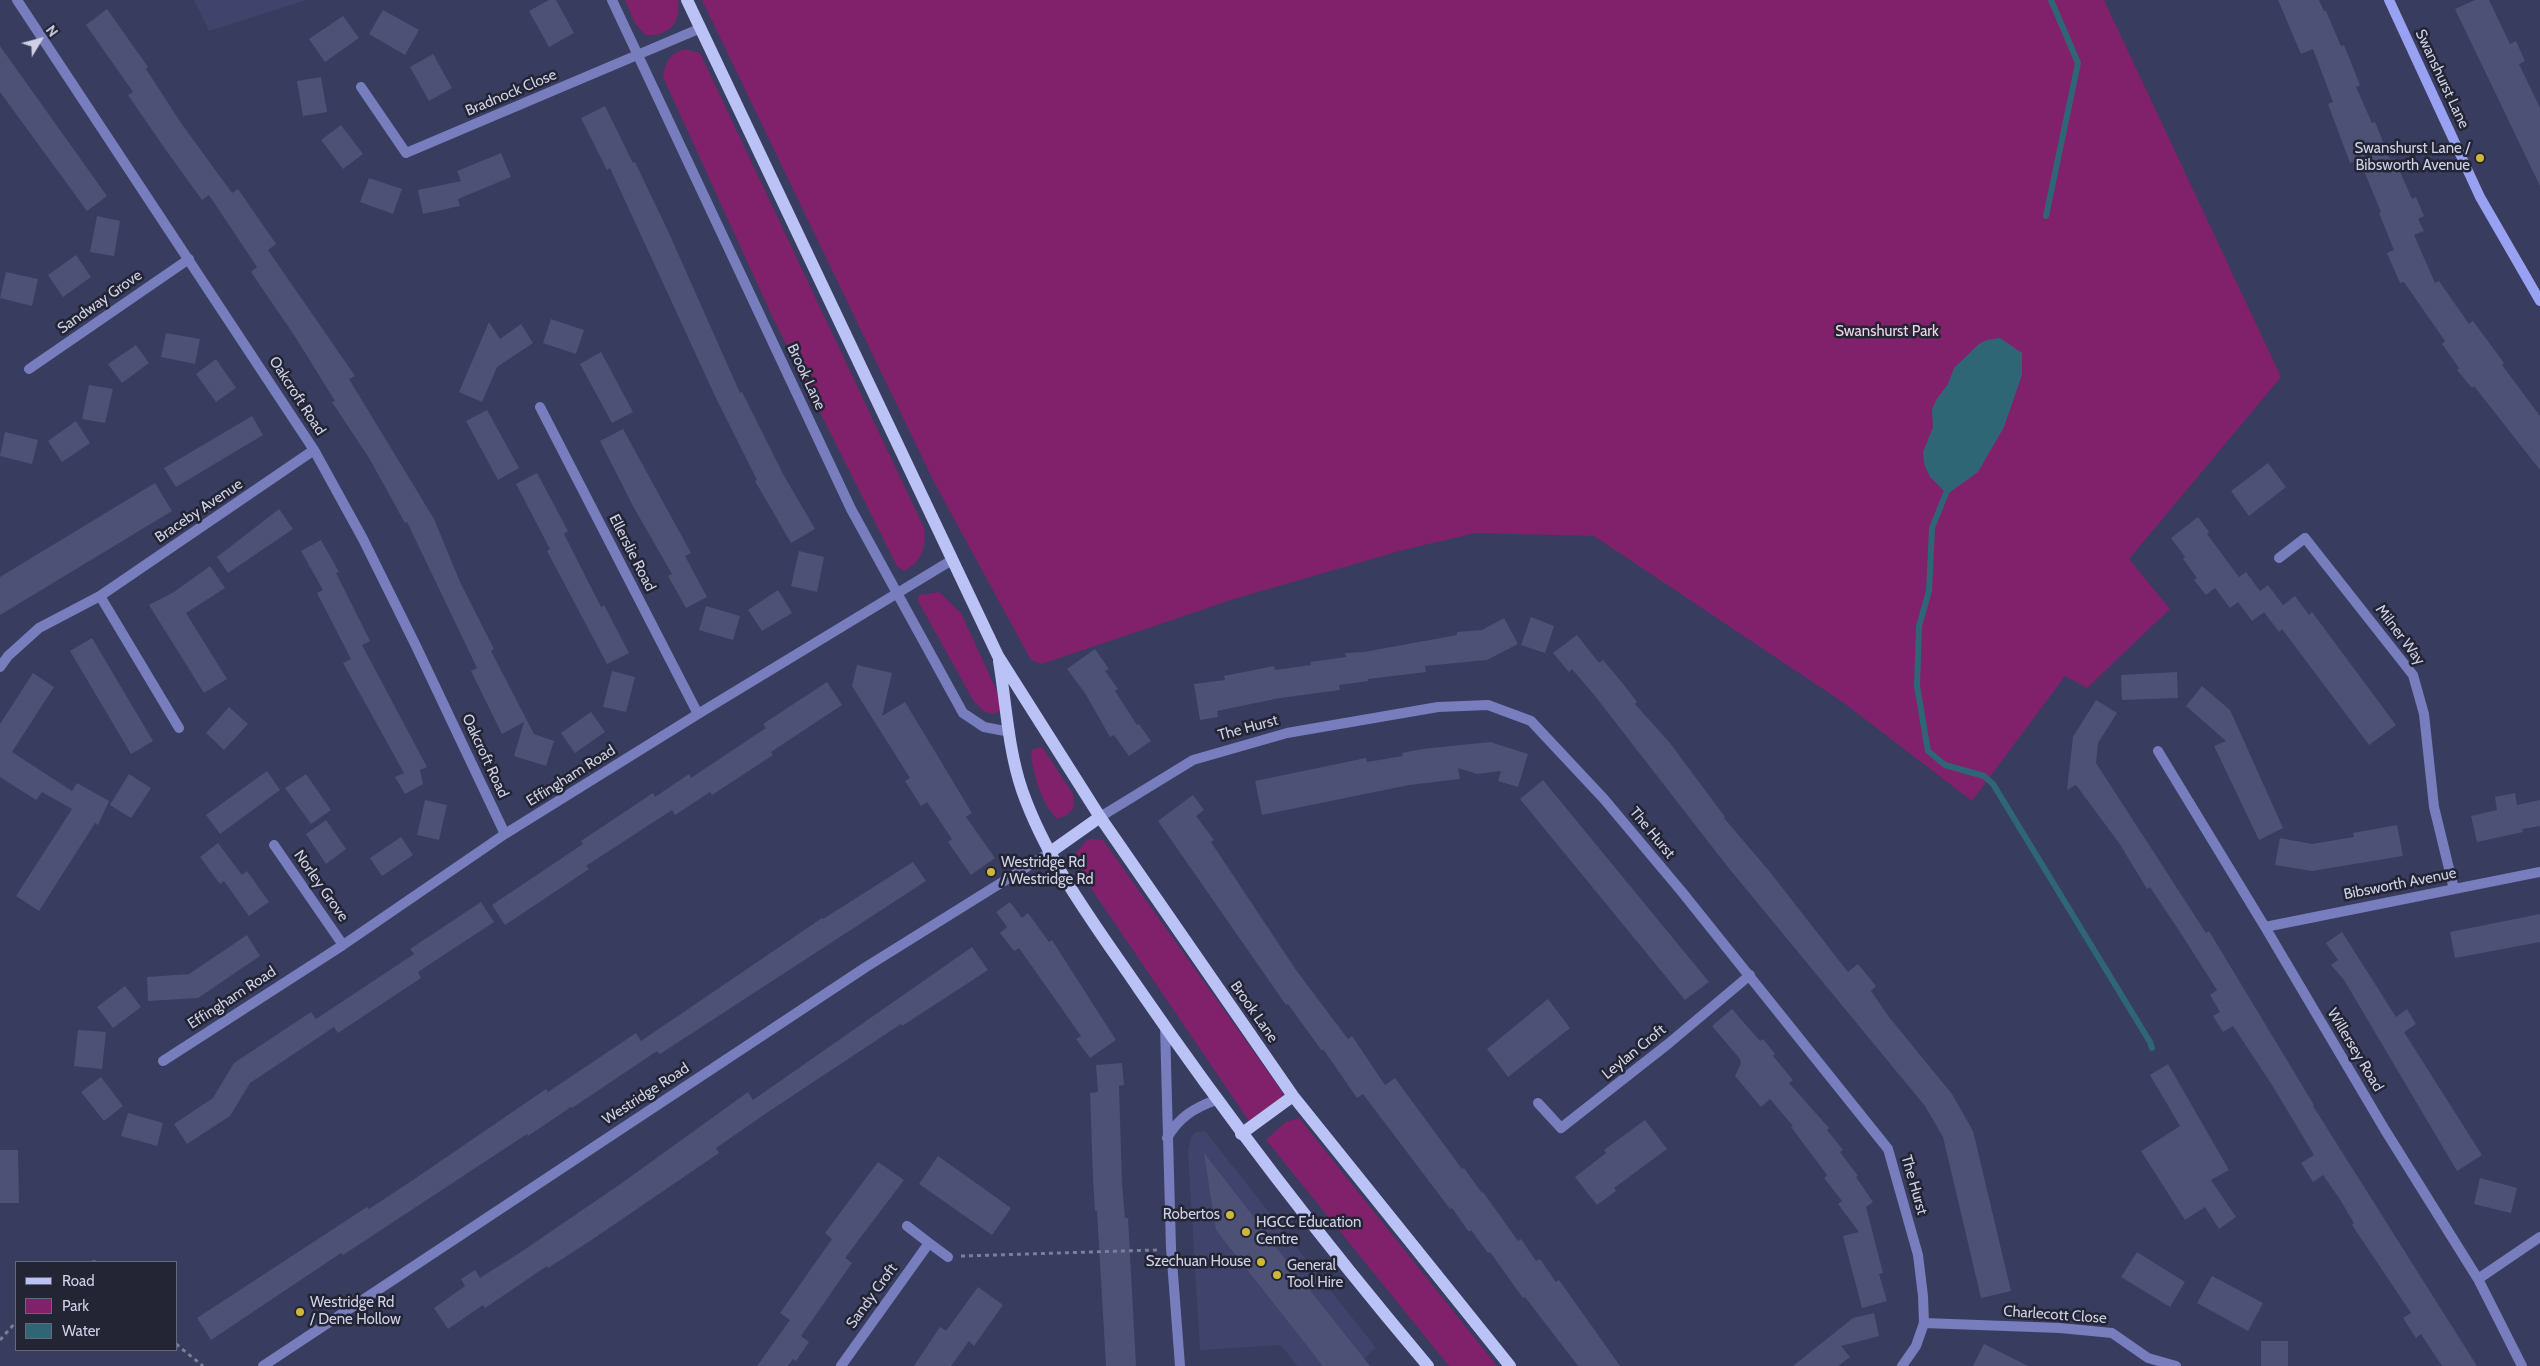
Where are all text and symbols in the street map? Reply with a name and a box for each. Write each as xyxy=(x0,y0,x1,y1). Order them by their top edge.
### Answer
north arrow xyxy=(15,15,65,65)
text: N xyxy=(42,22,62,40)
street label: Swanshurst Lane xyxy=(2411,27,2473,131)
street label: Bradnock Close xyxy=(463,66,559,120)
place label: Swanshurst Lane / Bibsworth Avenue xyxy=(2354,140,2470,175)
marker: Swanshurst Lane / Bibsworth Avenue xyxy=(2474,152,2486,164)
street label: Sandway Grove xyxy=(54,266,146,338)
park label: Swanshurst Park xyxy=(1835,323,1939,341)
street label: Brook Lane xyxy=(783,341,829,413)
street label: Oakcroft Road xyxy=(265,353,329,439)
street label: Braceby Avenue xyxy=(152,475,246,547)
street label: Ellerslie Road xyxy=(605,511,659,595)
street label: Milner Way xyxy=(2371,601,2429,669)
street label: Oakcroft Road xyxy=(458,711,512,801)
street label: The Hurst xyxy=(1216,711,1280,745)
street label: Effingham Road xyxy=(523,741,619,811)
street label: The Hurst xyxy=(1625,804,1679,862)
street label: Norley Grove xyxy=(290,847,352,925)
place label: Westridge Rd / Westridge Rd xyxy=(1001,854,1094,889)
street label: Bibsworth Avenue xyxy=(2342,864,2458,904)
marker: Westridge Rd / Westridge Rd xyxy=(985,866,997,878)
street label: Effingham Road xyxy=(185,963,279,1033)
street label: Brook Lane xyxy=(1226,978,1282,1046)
street label: Willersey Road xyxy=(2323,1005,2387,1095)
street label: Leylan Croft xyxy=(1598,1021,1670,1083)
street label: Westridge Road xyxy=(599,1059,693,1129)
street label: The Hurst xyxy=(1897,1153,1931,1217)
place label: Robertos xyxy=(1163,1206,1220,1224)
marker: Robertos xyxy=(1224,1209,1236,1221)
place label: HGCC Education Centre xyxy=(1256,1214,1361,1249)
marker: HGCC Education Centre xyxy=(1240,1226,1252,1238)
place label: Szechuan House xyxy=(1146,1253,1251,1271)
marker: Szechuan House xyxy=(1255,1256,1267,1268)
place label: General Tool Hire xyxy=(1287,1257,1343,1292)
street label: Sandy Croft xyxy=(843,1260,901,1332)
legend xyxy=(15,1261,178,1351)
marker: General Tool Hire xyxy=(1271,1269,1283,1281)
text: Road xyxy=(62,1272,95,1290)
place label: Westridge Rd / Dene Hollow xyxy=(310,1294,401,1329)
text: Park xyxy=(62,1297,89,1315)
street label: Charlecott Close xyxy=(2003,1302,2107,1328)
marker: Westridge Rd / Dene Hollow xyxy=(294,1306,306,1318)
text: Water xyxy=(62,1322,100,1340)

